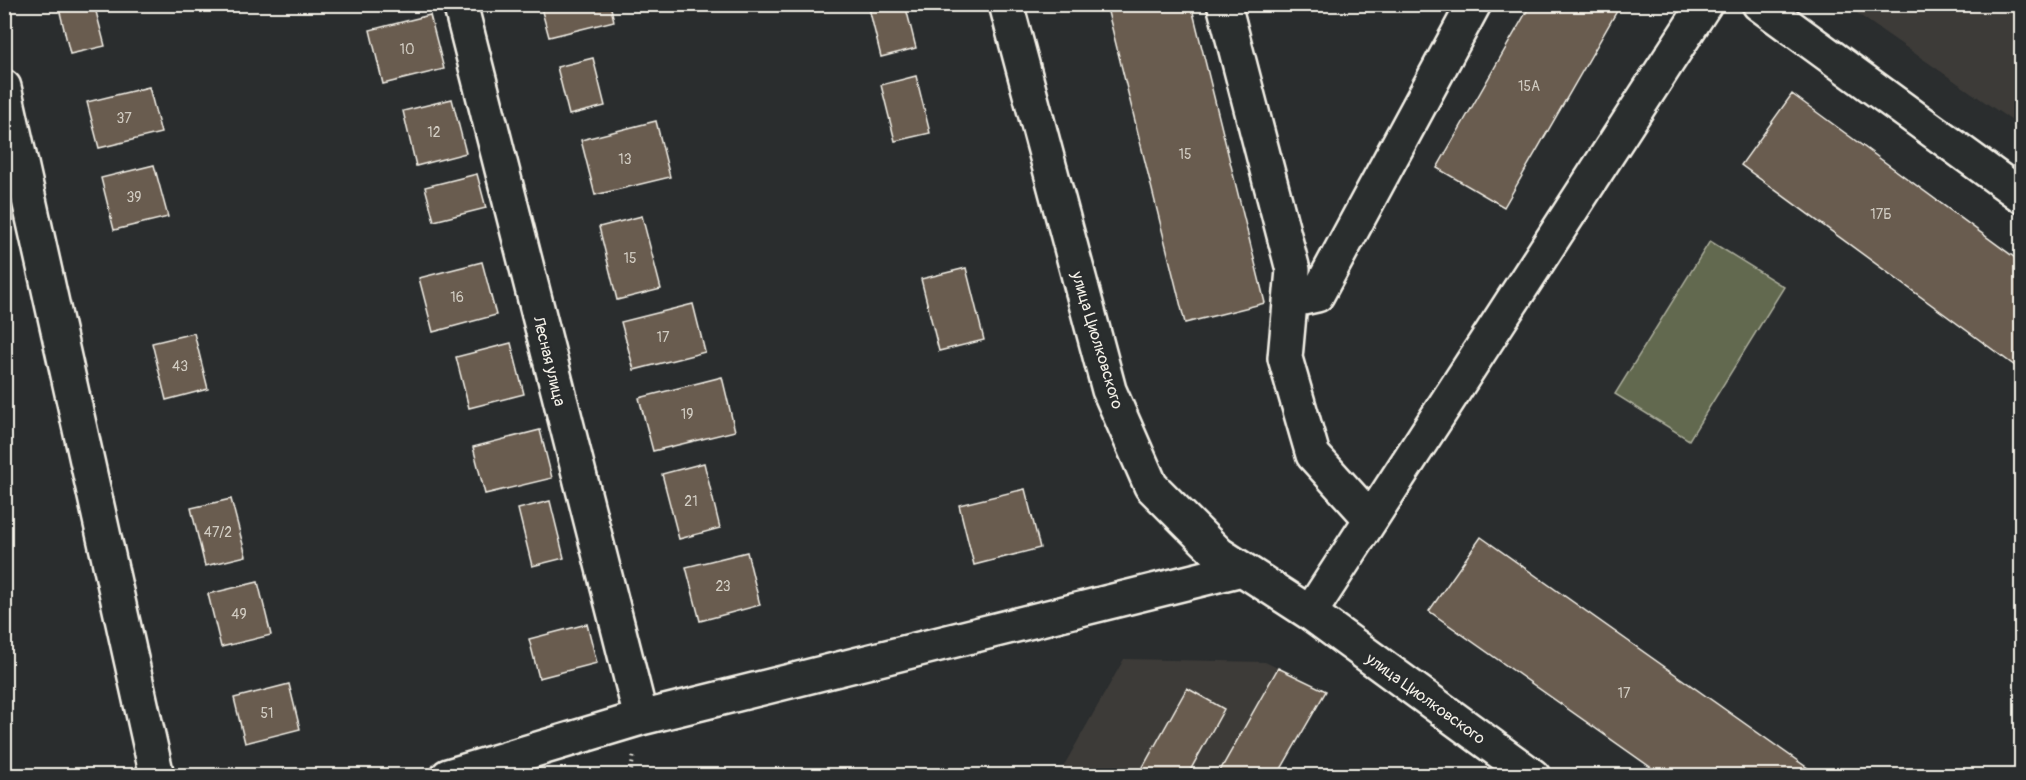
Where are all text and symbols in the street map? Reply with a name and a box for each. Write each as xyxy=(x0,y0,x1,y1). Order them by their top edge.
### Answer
house number: 10 xyxy=(399,41,415,58)
house number: 15А xyxy=(1518,78,1540,95)
house number: 37 xyxy=(116,110,132,127)
house number: 12 xyxy=(427,124,441,141)
house number: 15 xyxy=(1178,146,1192,163)
house number: 13 xyxy=(618,151,632,168)
house number: 39 xyxy=(126,189,142,206)
house number: 17Б xyxy=(1870,206,1892,223)
house number: 15 xyxy=(623,250,637,267)
street label: улица Циолковского xyxy=(1066,268,1128,412)
house number: 16 xyxy=(450,289,464,306)
street label: Лесная улица xyxy=(528,313,570,408)
house number: 17 xyxy=(657,329,670,346)
house number: 43 xyxy=(172,358,188,375)
house number: 19 xyxy=(681,406,693,423)
house number: 21 xyxy=(684,493,698,510)
house number: 47/2 xyxy=(204,524,232,541)
house number: 23 xyxy=(715,578,731,595)
house number: 49 xyxy=(231,606,247,623)
street label: улица Циолковского xyxy=(1361,648,1489,749)
house number: 17 xyxy=(1618,685,1631,702)
house number: 51 xyxy=(260,705,274,722)

